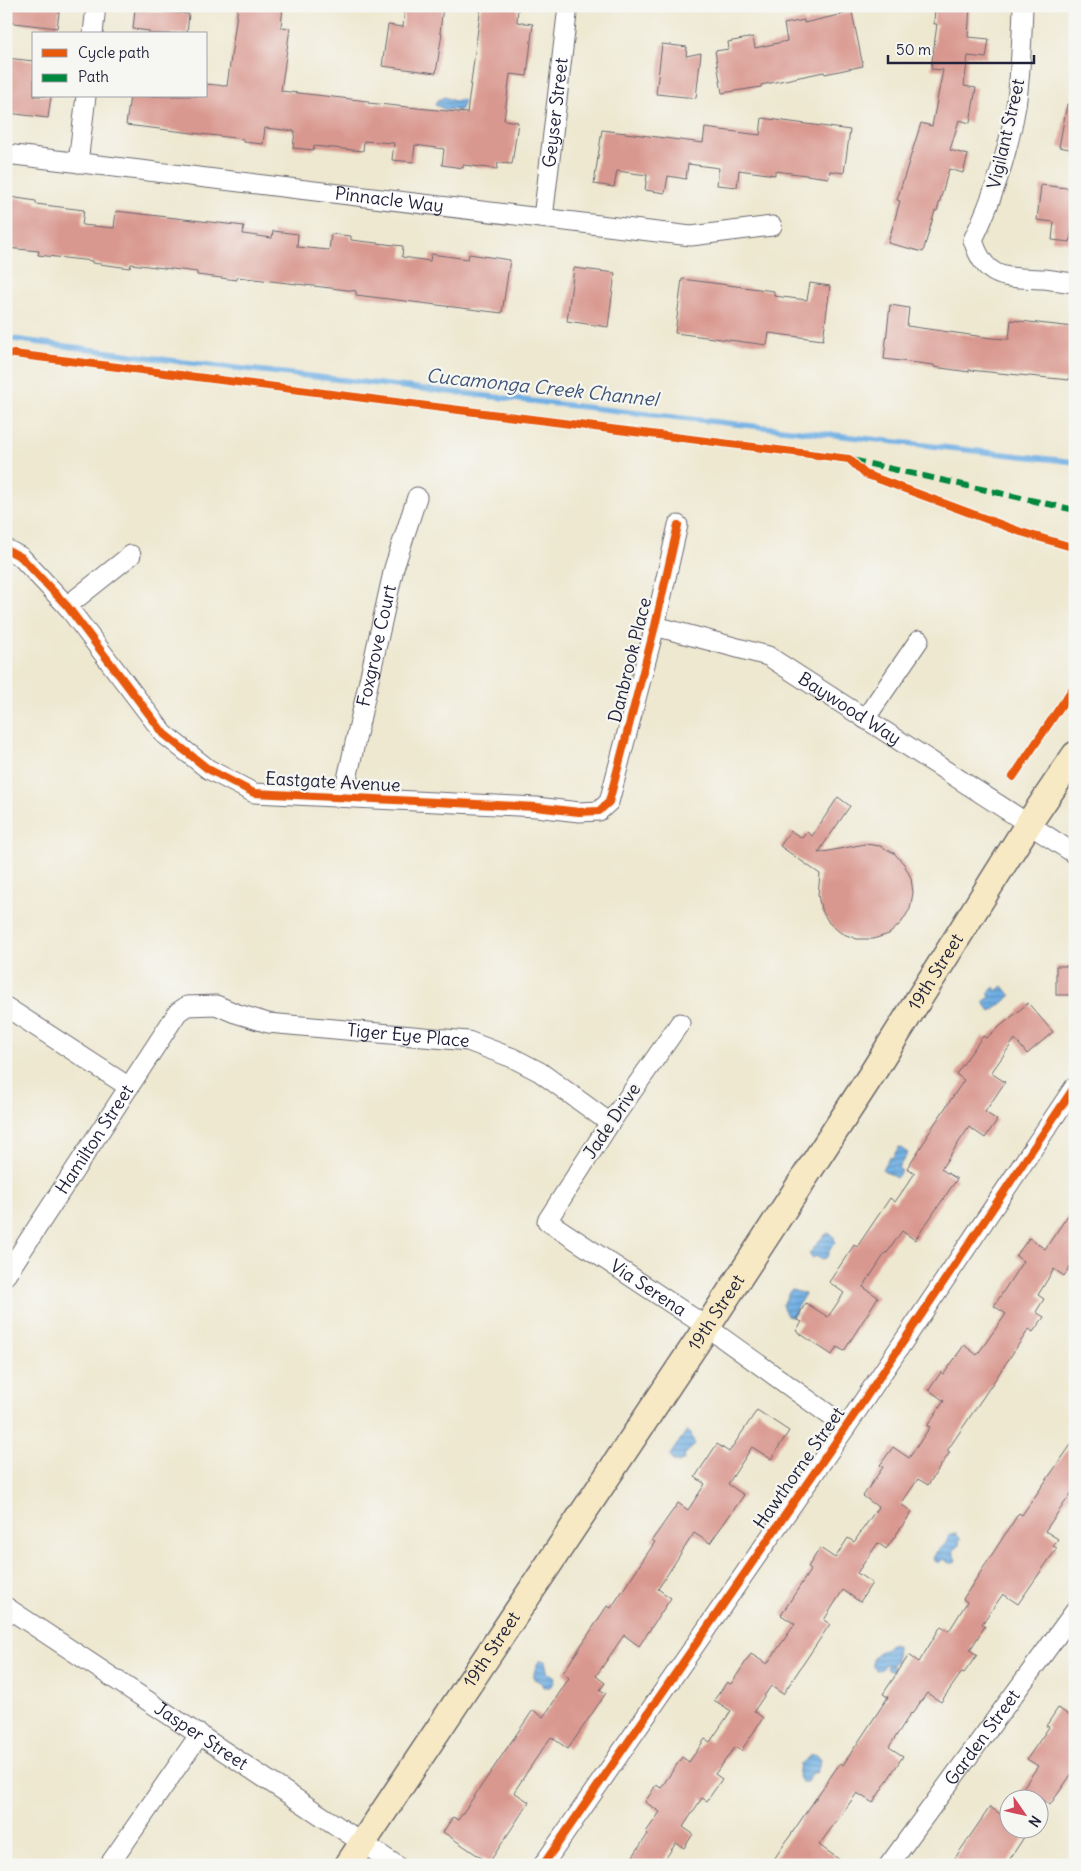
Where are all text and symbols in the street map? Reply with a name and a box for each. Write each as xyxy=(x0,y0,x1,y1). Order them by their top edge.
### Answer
legend xyxy=(32,32,208,98)
scale bar xyxy=(888,32,1035,64)
text: 50 m xyxy=(896,40,931,59)
text: Cycle path xyxy=(78,43,150,62)
street label: Geyser Street xyxy=(537,56,573,169)
text: Path xyxy=(78,67,109,86)
street label: Vigilant Street xyxy=(982,77,1029,191)
street label: Pinnacle Way xyxy=(334,181,445,217)
water label: Cucamonga Creek Channel xyxy=(425,363,662,411)
street label: Foxgrove Court xyxy=(352,583,401,708)
street label: Danbrook Place xyxy=(603,595,656,725)
street label: Baywood Way xyxy=(794,667,906,750)
street label: Eastgate Avenue xyxy=(265,766,401,797)
street label: 19th Street xyxy=(903,929,968,1015)
street label: Tiger Eye Place xyxy=(346,1018,471,1052)
street label: Jade Drive xyxy=(578,1078,645,1163)
street label: Hamilton Street xyxy=(50,1080,138,1198)
street label: Via Serena xyxy=(606,1254,691,1321)
street label: 19th Street xyxy=(683,1270,749,1355)
street label: Hawthorne Street xyxy=(748,1402,849,1533)
street label: 19th Street xyxy=(458,1607,525,1692)
street label: Garden Street xyxy=(939,1685,1025,1790)
street label: Jasper Street xyxy=(150,1696,253,1775)
north arrow xyxy=(998,1788,1048,1838)
text: N xyxy=(1025,1812,1045,1830)

